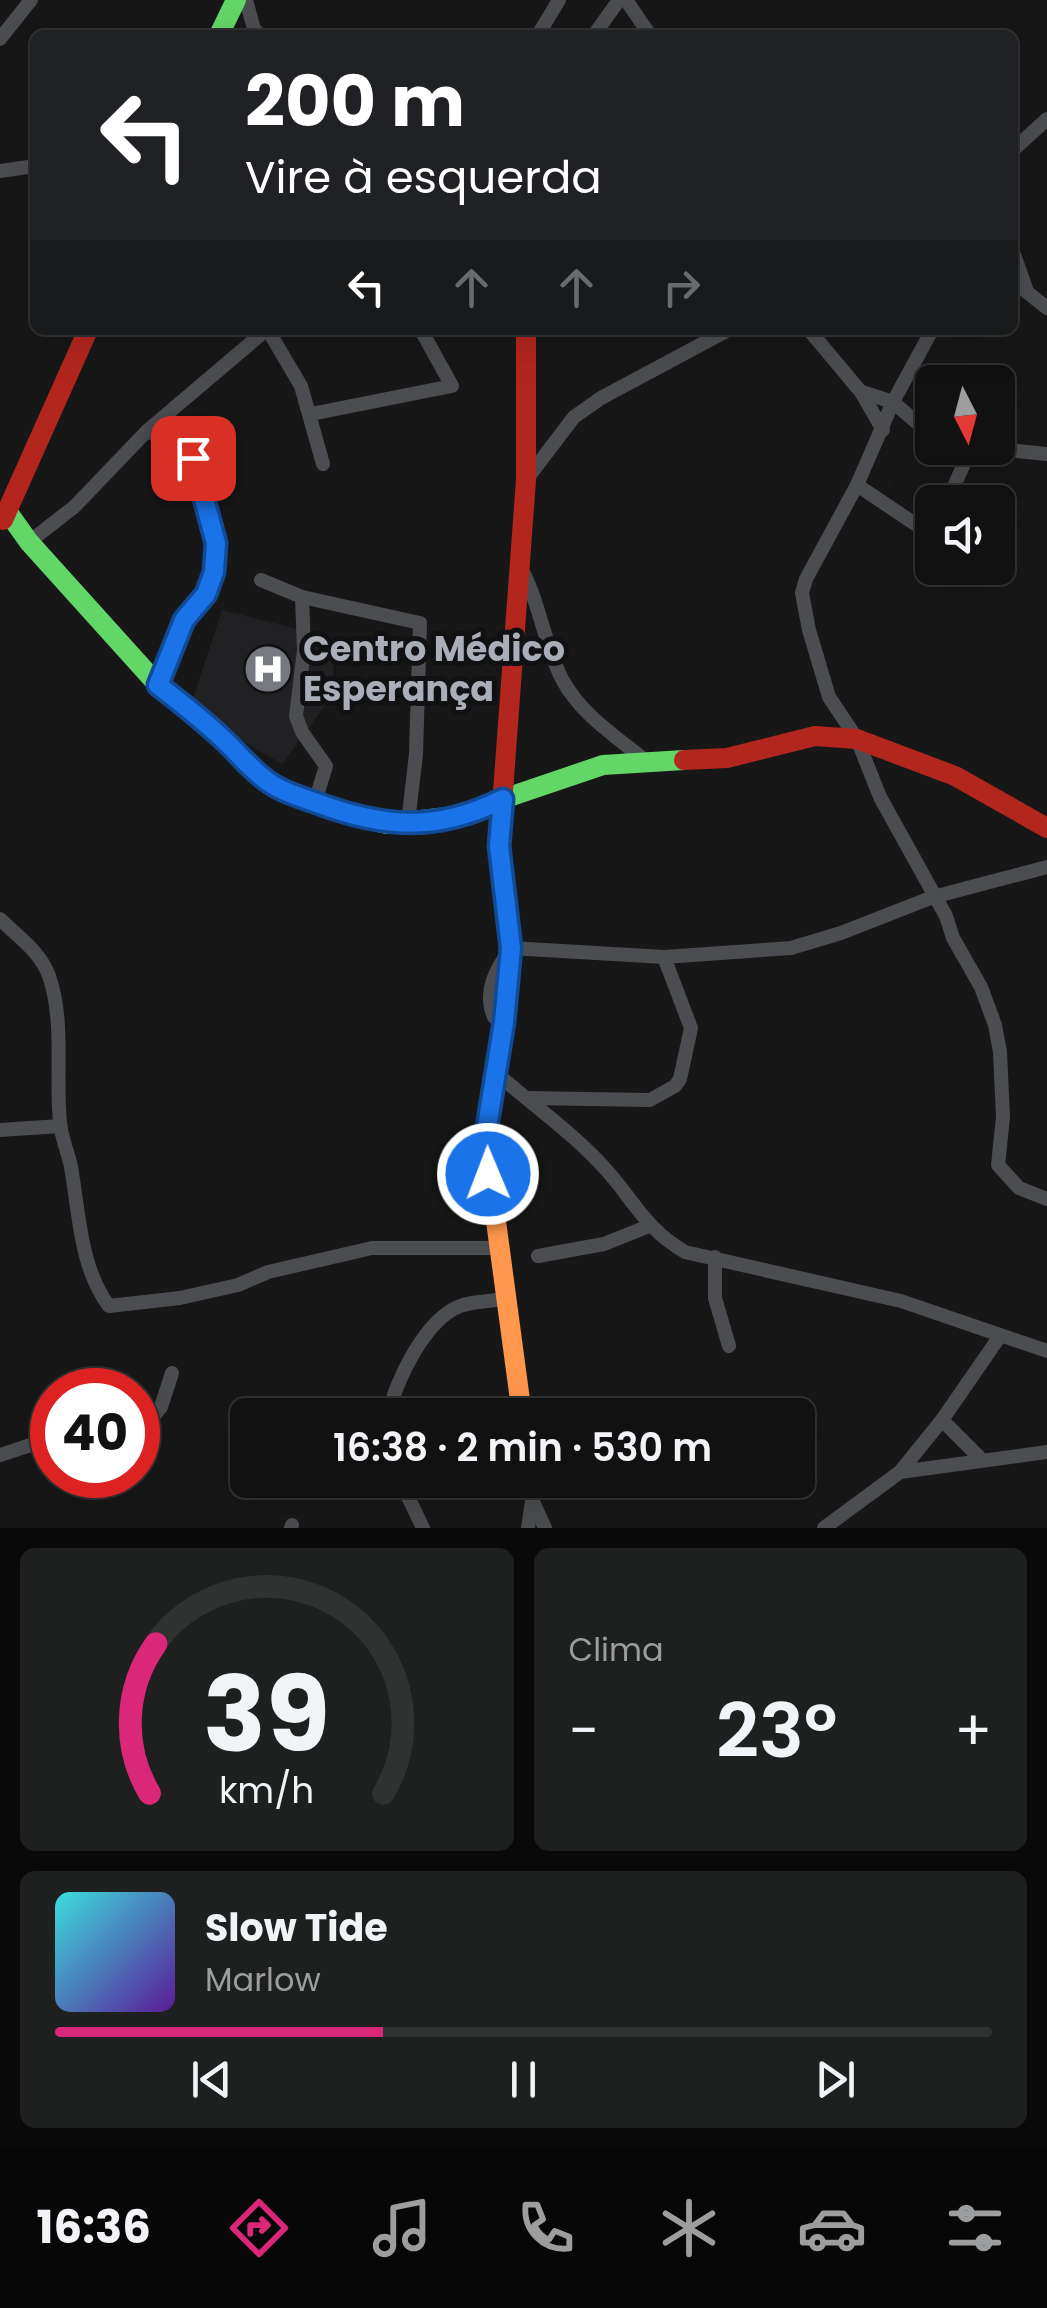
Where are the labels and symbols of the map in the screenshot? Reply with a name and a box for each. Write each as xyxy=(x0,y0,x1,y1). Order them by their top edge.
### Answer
north arrow xyxy=(915,365,1015,465)
pin xyxy=(151,416,236,501)
place label: Centro Médico Esperança xyxy=(303,624,565,713)
hospital icon: Centro Médico Esperança xyxy=(242,643,294,695)
position arrow xyxy=(436,1122,540,1226)
speed limit sign: 40 xyxy=(30,1368,160,1498)

